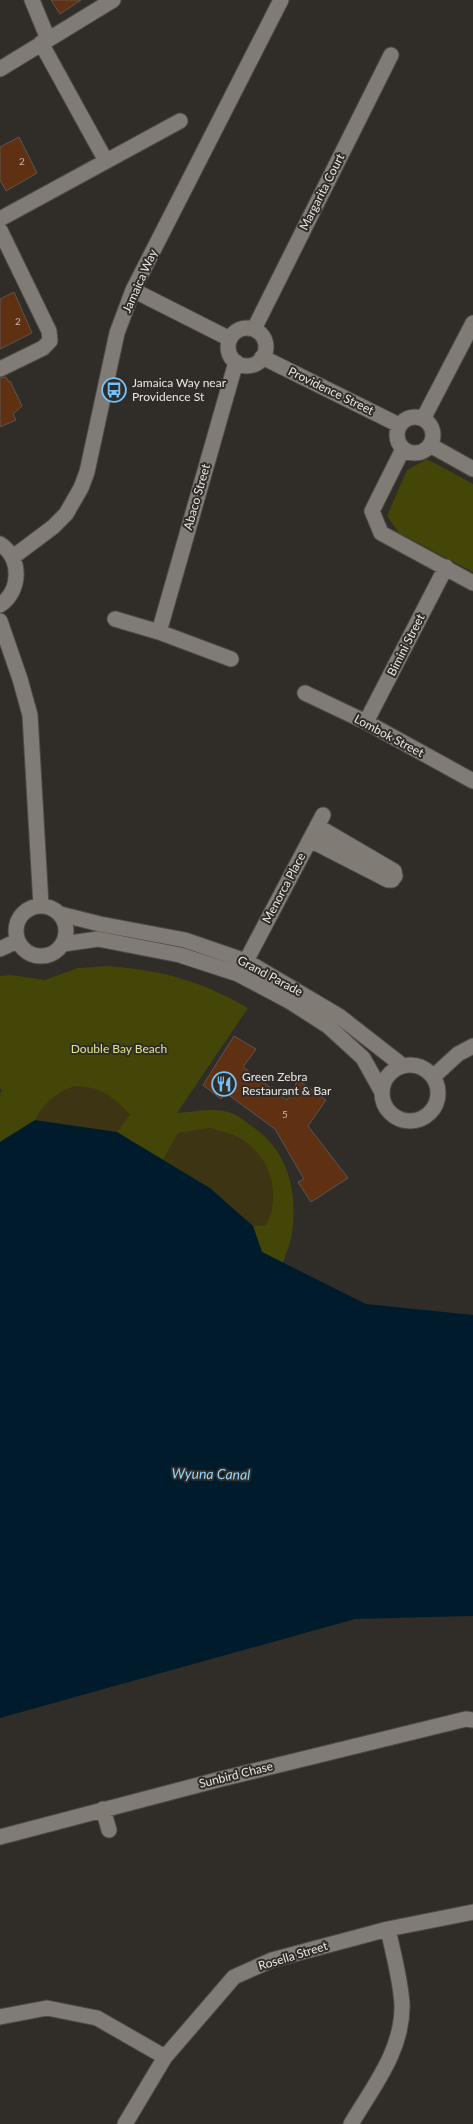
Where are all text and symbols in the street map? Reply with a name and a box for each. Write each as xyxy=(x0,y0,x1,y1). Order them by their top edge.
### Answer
street label: Margarita Court xyxy=(296,150,348,233)
house number: 2 xyxy=(19,155,25,167)
street label: Jamaica Way xyxy=(119,246,161,315)
house number: 2 xyxy=(15,315,21,327)
street label: Providence Street xyxy=(286,363,377,418)
place label: Jamaica Way near Providence St xyxy=(132,375,227,404)
bus stop icon: Jamaica Way near Providence St xyxy=(101,377,127,403)
street label: Abaco Street xyxy=(180,462,213,532)
street label: Bimini Street xyxy=(384,611,428,678)
street label: Lombok Street xyxy=(352,711,427,761)
street label: Menorca Place xyxy=(259,850,308,926)
street label: Grand Parade xyxy=(235,952,305,999)
park label: Double Bay Beach xyxy=(71,1041,167,1056)
place label: Green Zebra Restaurant & Bar xyxy=(242,1069,332,1098)
restaurant icon: Green Zebra Restaurant & Bar xyxy=(211,1071,237,1097)
house number: 5 xyxy=(282,1108,288,1120)
water label: Wyuna Canal xyxy=(172,1464,251,1483)
street label: Sunbird Chase xyxy=(197,1758,274,1791)
street label: Rosella Street xyxy=(256,1938,330,1973)

